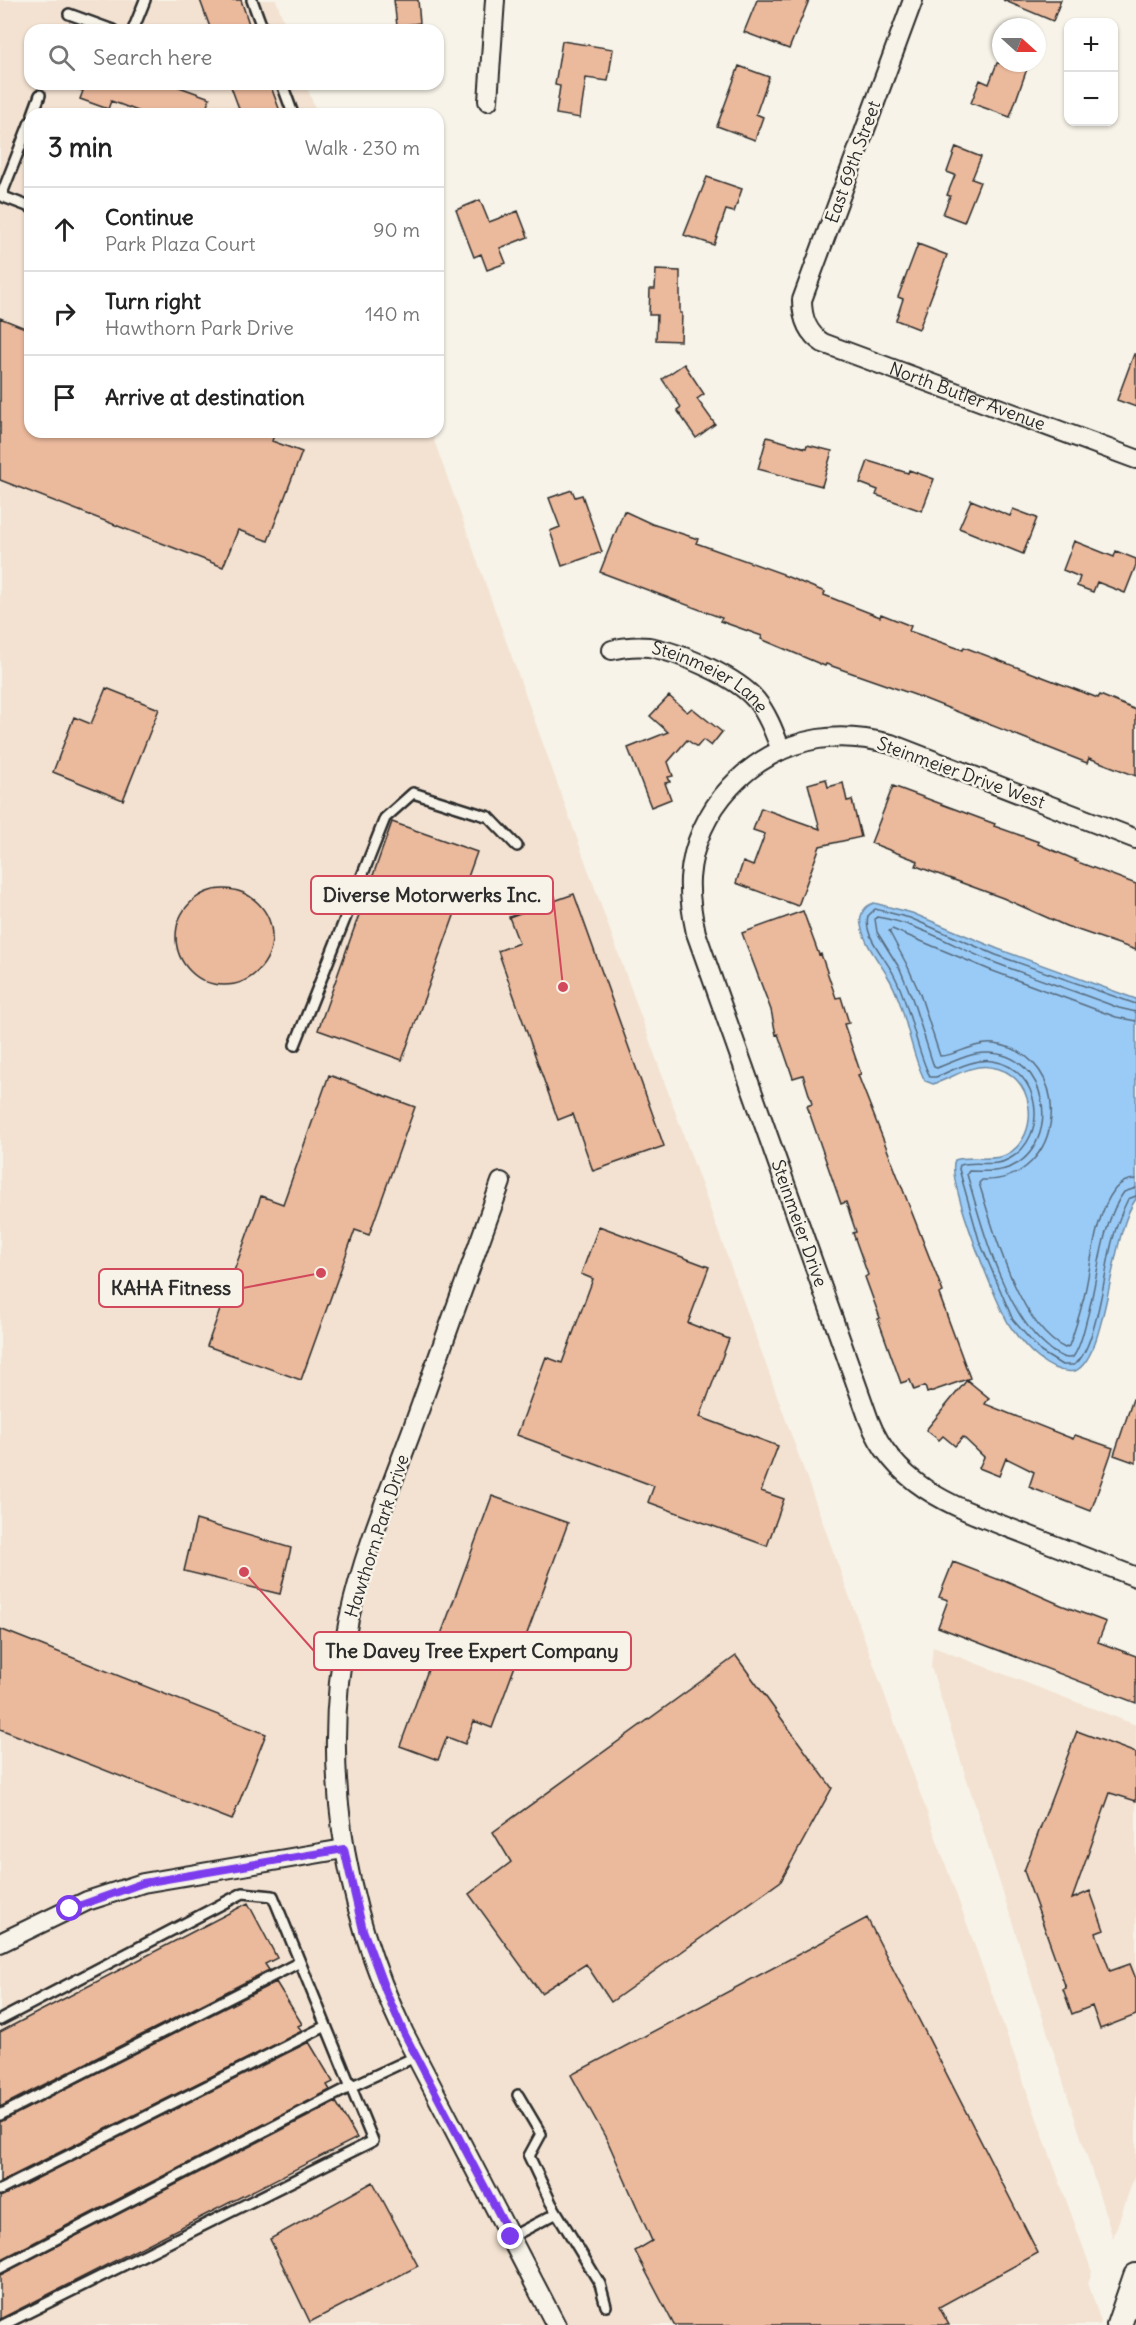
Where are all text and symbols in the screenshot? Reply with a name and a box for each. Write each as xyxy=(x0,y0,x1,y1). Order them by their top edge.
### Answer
north arrow xyxy=(992,18,1046,72)
map controls xyxy=(1064,18,1118,126)
button: + xyxy=(1064,18,1118,72)
search box xyxy=(24,24,444,90)
icon: search xyxy=(45,41,78,74)
text: Search here xyxy=(93,43,212,71)
button: − xyxy=(1064,72,1118,126)
street label: East 69th Street xyxy=(820,97,885,226)
text: 3 min xyxy=(48,131,113,164)
text: Walk · 230 m xyxy=(305,135,420,160)
text: Continue xyxy=(105,203,194,231)
icon: ahead xyxy=(48,213,81,246)
text: 90 m xyxy=(373,217,420,242)
text: Park Plaza Court xyxy=(105,231,255,256)
text: Turn right xyxy=(105,287,201,315)
icon: right xyxy=(48,297,81,330)
text: 140 m xyxy=(365,301,420,326)
text: Hawthorn Park Drive xyxy=(105,315,294,340)
street label: North Butler Avenue xyxy=(886,357,1049,435)
icon: arrive xyxy=(48,381,81,414)
text: Arrive at destination xyxy=(105,383,305,411)
street label: Steinmeier Lane xyxy=(650,636,774,717)
street label: Steinmeier Drive West xyxy=(874,731,1048,814)
callout: Diverse Motorwerks Inc. xyxy=(311,876,553,914)
text: Diverse Motorwerks Inc. xyxy=(323,882,541,907)
street label: Steinmeier Drive xyxy=(766,1156,833,1290)
callout: KAHA Fitness xyxy=(99,1269,243,1307)
text: KAHA Fitness xyxy=(111,1275,231,1300)
street label: Hawthorn Park Drive xyxy=(339,1451,414,1620)
callout: The Davey Tree Expert Company xyxy=(314,1632,631,1670)
text: The Davey Tree Expert Company xyxy=(325,1638,619,1663)
route start xyxy=(56,1895,82,1921)
route end xyxy=(497,2223,523,2249)

